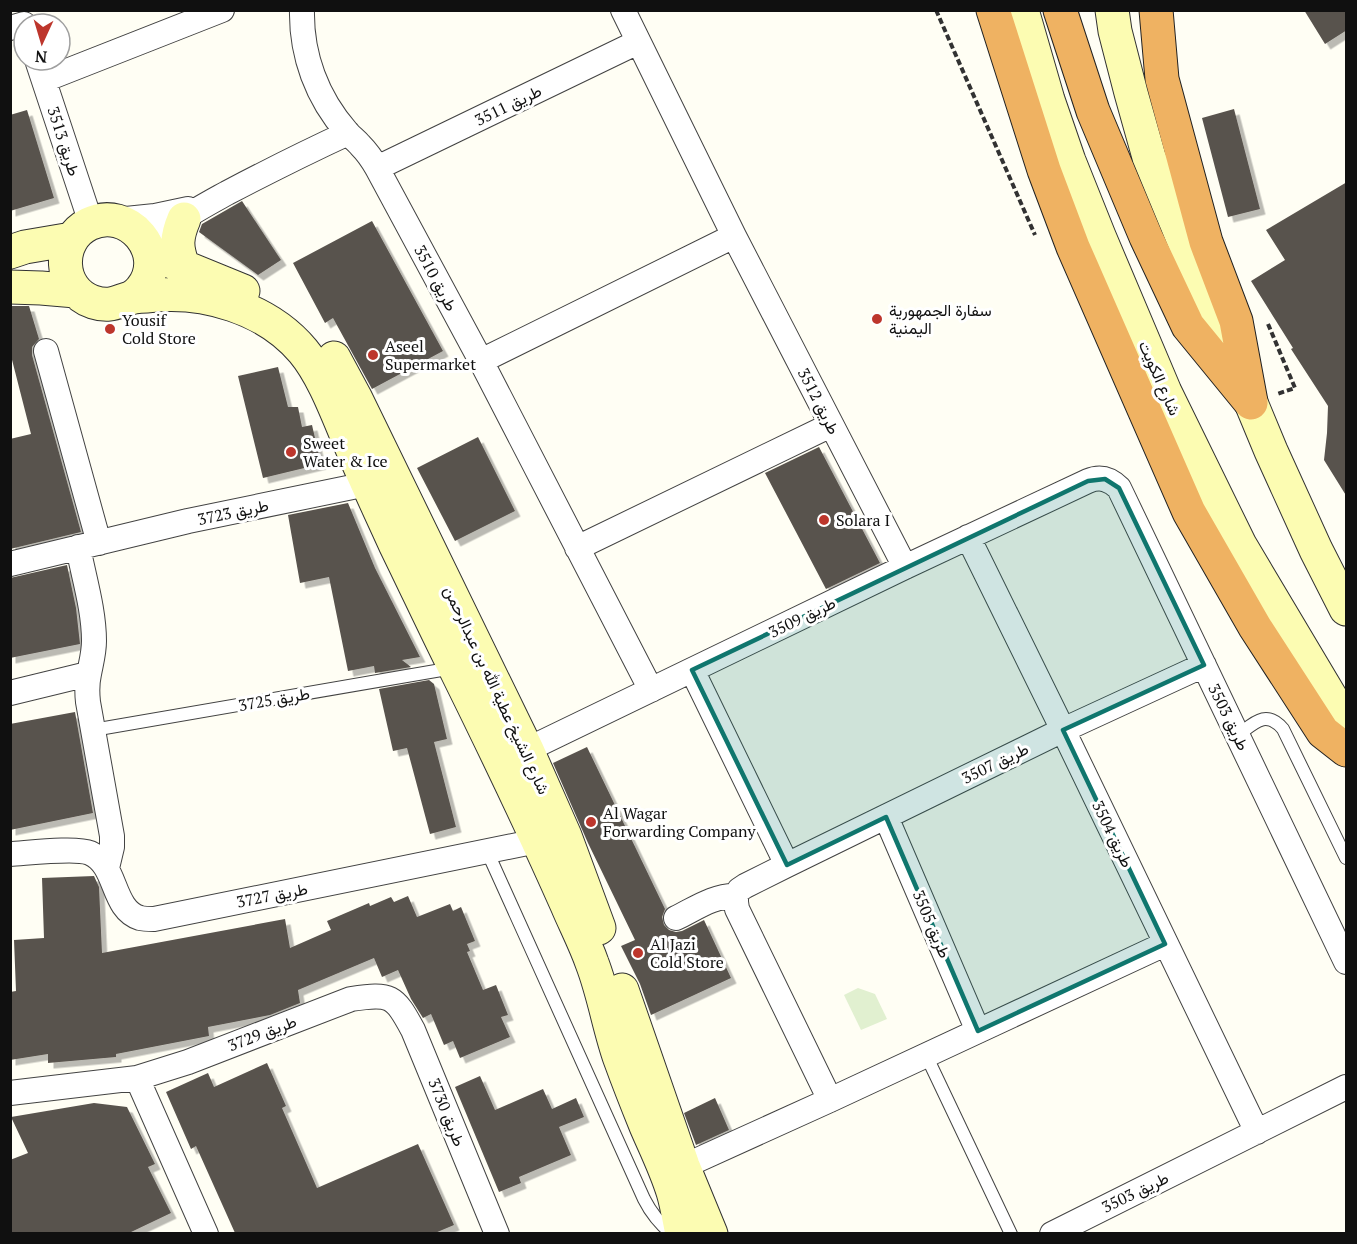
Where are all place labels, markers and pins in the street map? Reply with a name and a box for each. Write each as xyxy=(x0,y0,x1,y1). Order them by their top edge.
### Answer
place label: سفارة الجمهورية اليمنية xyxy=(889,299,992,339)
place label: Yousif Cold Store xyxy=(122,309,196,349)
marker: سفارة الجمهورية اليمنية xyxy=(870,312,884,326)
marker: Yousif Cold Store xyxy=(103,322,117,336)
place label: Aseel Supermarket xyxy=(385,335,476,375)
marker: Aseel Supermarket xyxy=(366,348,380,362)
place label: Sweet Water & Ice xyxy=(303,432,388,472)
marker: Sweet Water & Ice xyxy=(284,445,298,459)
place label: Solara I xyxy=(836,509,890,531)
marker: Solara I xyxy=(817,513,831,527)
place label: Al Wagar Forwarding Company xyxy=(603,802,756,842)
marker: Al Wagar Forwarding Company xyxy=(584,815,598,829)
place label: Al Jazi Cold Store xyxy=(650,933,724,973)
marker: Al Jazi Cold Store xyxy=(631,946,645,960)

